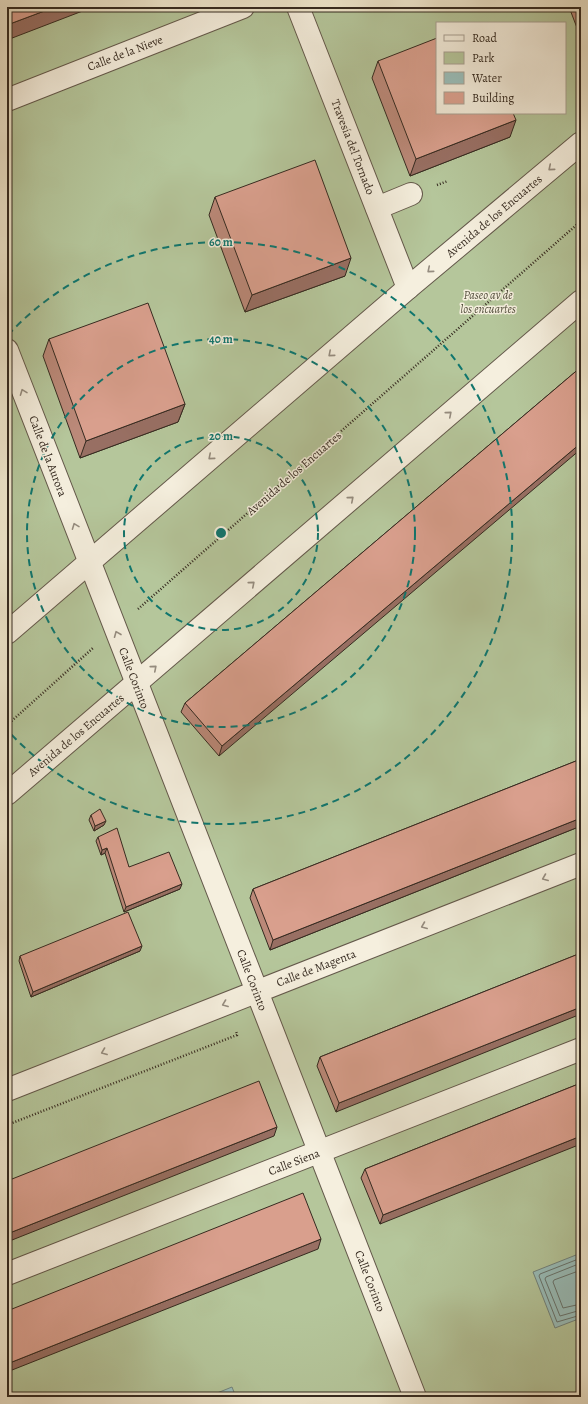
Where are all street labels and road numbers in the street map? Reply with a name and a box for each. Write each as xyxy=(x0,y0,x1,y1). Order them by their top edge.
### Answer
street label: Calle de la Nieve xyxy=(85,31,165,75)
street label: Travesía del Tornado xyxy=(327,97,379,197)
street label: Avenida de los Encuartes xyxy=(442,171,546,262)
street label: Calle de la Aurora xyxy=(25,413,71,499)
street label: Avenida de los Encuartes xyxy=(242,427,345,519)
street label: Calle Corinto xyxy=(115,645,153,711)
street label: Avenida de los Encuartes xyxy=(24,690,128,781)
street label: Calle de Magenta xyxy=(274,945,358,991)
street label: Calle Corinto xyxy=(233,947,271,1013)
street label: Calle Siena xyxy=(266,1145,322,1179)
street label: Calle Corinto xyxy=(351,1248,389,1314)

